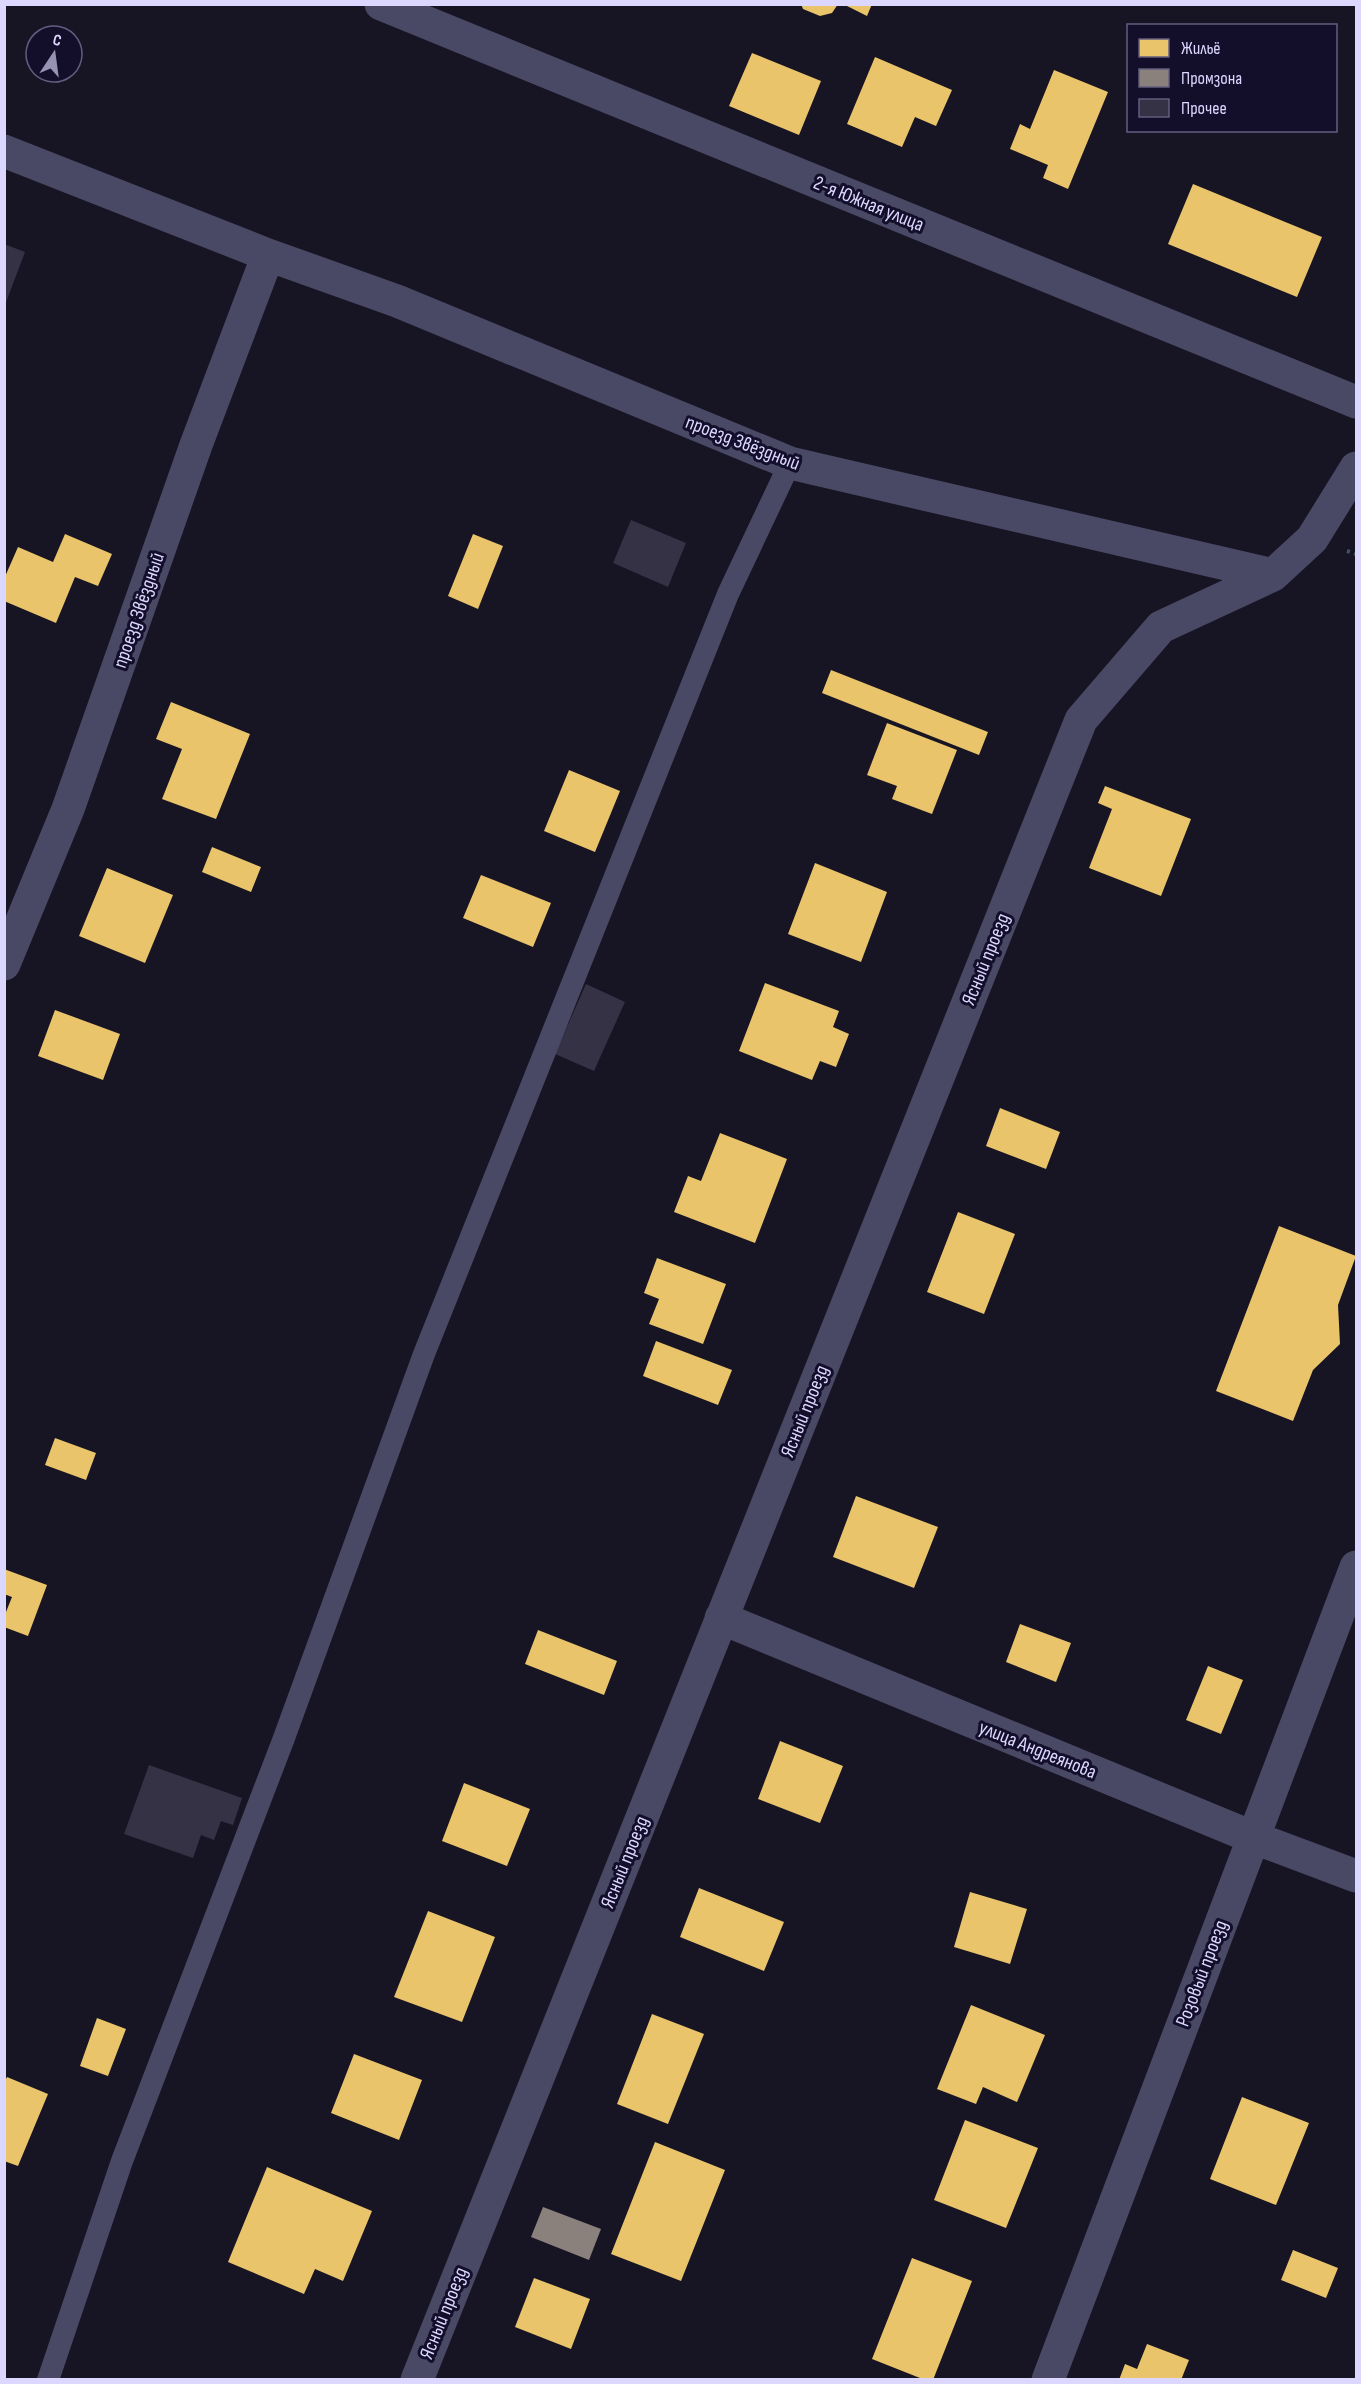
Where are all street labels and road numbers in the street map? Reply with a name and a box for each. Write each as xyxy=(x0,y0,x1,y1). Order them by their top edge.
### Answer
street label: 2-я Южная улица xyxy=(810,171,927,237)
street label: проезд Звёздный xyxy=(682,410,803,476)
street label: проезд Звёздный xyxy=(108,549,170,671)
street label: Ясный проезд xyxy=(957,910,1015,1009)
street label: Ясный проезд xyxy=(776,1362,834,1461)
street label: улица Андреянова xyxy=(975,1715,1100,1784)
street label: Ясный проезд xyxy=(596,1813,654,1912)
street label: Розовый проезд xyxy=(1171,1917,1233,2030)
street label: Ясный проезд xyxy=(415,2264,473,2363)

